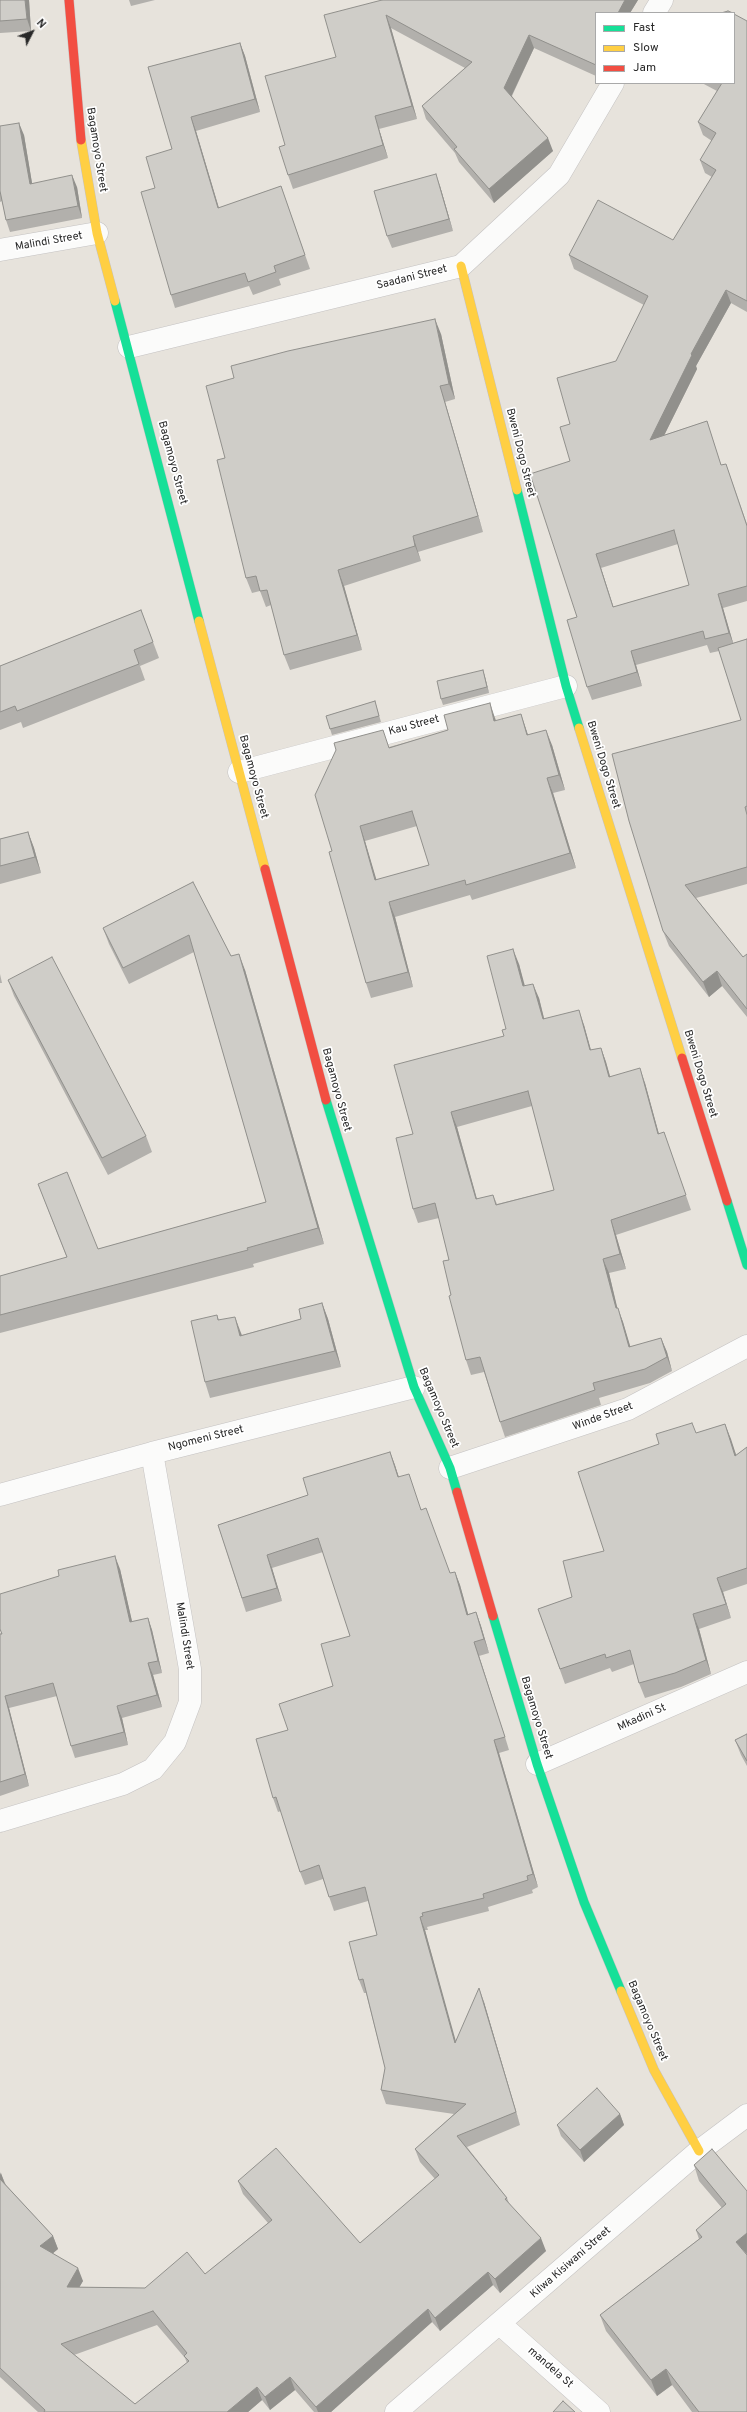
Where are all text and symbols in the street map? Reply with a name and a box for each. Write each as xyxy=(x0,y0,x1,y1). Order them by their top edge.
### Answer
north arrow xyxy=(12,12,52,52)
legend xyxy=(595,12,735,84)
text: N xyxy=(33,16,49,32)
text: Fast xyxy=(633,20,655,36)
text: Slow xyxy=(633,40,659,56)
text: Jam xyxy=(633,60,656,76)
street label: Bagamoyo Street xyxy=(83,107,109,193)
street label: Malindi Street xyxy=(14,230,84,254)
street label: Saadani Street xyxy=(375,263,449,293)
street label: Bweni Dogo Street xyxy=(503,407,537,499)
street label: Bagamoyo Street xyxy=(155,420,189,506)
street label: Kau Street xyxy=(387,713,441,739)
street label: Bweni Dogo Street xyxy=(583,719,623,811)
street label: Bagamoyo Street xyxy=(236,734,270,820)
street label: Bweni Dogo Street xyxy=(680,1028,720,1120)
street label: Bagamoyo Street xyxy=(319,1047,353,1133)
street label: Bagamoyo Street xyxy=(415,1366,461,1450)
street label: Winde Street xyxy=(571,1400,635,1434)
street label: Ngomeni Street xyxy=(167,1423,245,1455)
street label: Malindi Street xyxy=(172,1601,196,1671)
street label: Bagamoyo Street xyxy=(517,1675,555,1761)
street label: Mkadini St xyxy=(616,1701,668,1735)
street label: Bagamoyo Street xyxy=(624,1979,670,2063)
street label: Kilwa Kisiwani Street xyxy=(528,2224,614,2302)
street label: mandela St xyxy=(525,2345,575,2391)

